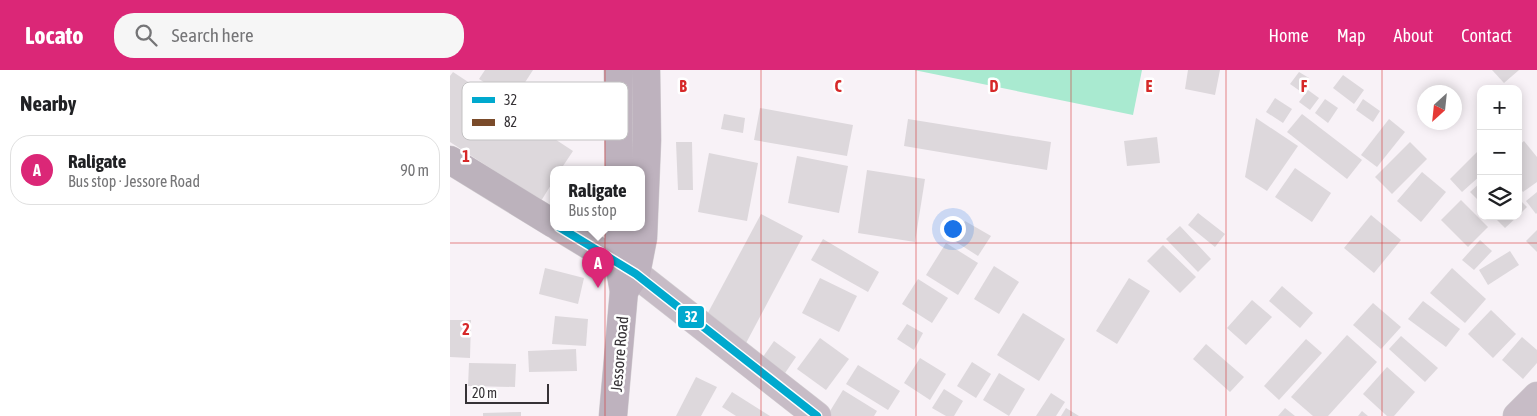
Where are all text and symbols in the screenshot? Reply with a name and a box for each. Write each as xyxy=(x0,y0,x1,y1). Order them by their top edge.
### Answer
search box xyxy=(114,13,464,58)
icon: search xyxy=(132,21,160,49)
text: Locato xyxy=(25,22,84,49)
text: Search here xyxy=(172,24,254,46)
text: Home xyxy=(1269,25,1309,46)
text: Map xyxy=(1337,25,1366,46)
text: About xyxy=(1394,25,1433,46)
text: Contact xyxy=(1461,25,1512,46)
text: B xyxy=(679,77,687,95)
text: C xyxy=(834,77,842,95)
text: D xyxy=(990,77,999,95)
text: E xyxy=(1146,77,1153,95)
text: F xyxy=(1301,77,1308,95)
legend xyxy=(462,82,628,140)
north arrow xyxy=(1417,85,1462,130)
map controls xyxy=(1477,85,1522,220)
button: + xyxy=(1477,85,1522,130)
text: Nearby xyxy=(20,91,76,115)
text: 32 xyxy=(504,92,517,108)
text: 82 xyxy=(504,114,517,130)
button: − xyxy=(1477,130,1522,175)
text: 1 xyxy=(462,147,470,165)
text: Raligate xyxy=(68,150,126,172)
text: A xyxy=(33,161,41,179)
text: 90 m xyxy=(400,161,429,179)
popup xyxy=(550,166,645,231)
text: Bus stop · Jessore Road xyxy=(68,172,200,190)
button: layers xyxy=(1477,175,1522,220)
text: Raligate xyxy=(568,179,627,201)
text: Bus stop xyxy=(568,201,617,219)
your location xyxy=(940,216,966,242)
pin: A xyxy=(582,247,614,288)
line badge: 32 xyxy=(677,305,705,329)
text: 32 xyxy=(684,309,698,325)
street label: Jessore Road xyxy=(607,315,631,393)
text: 2 xyxy=(462,320,470,338)
scale bar xyxy=(465,381,549,404)
text: 20 m xyxy=(472,385,497,401)

